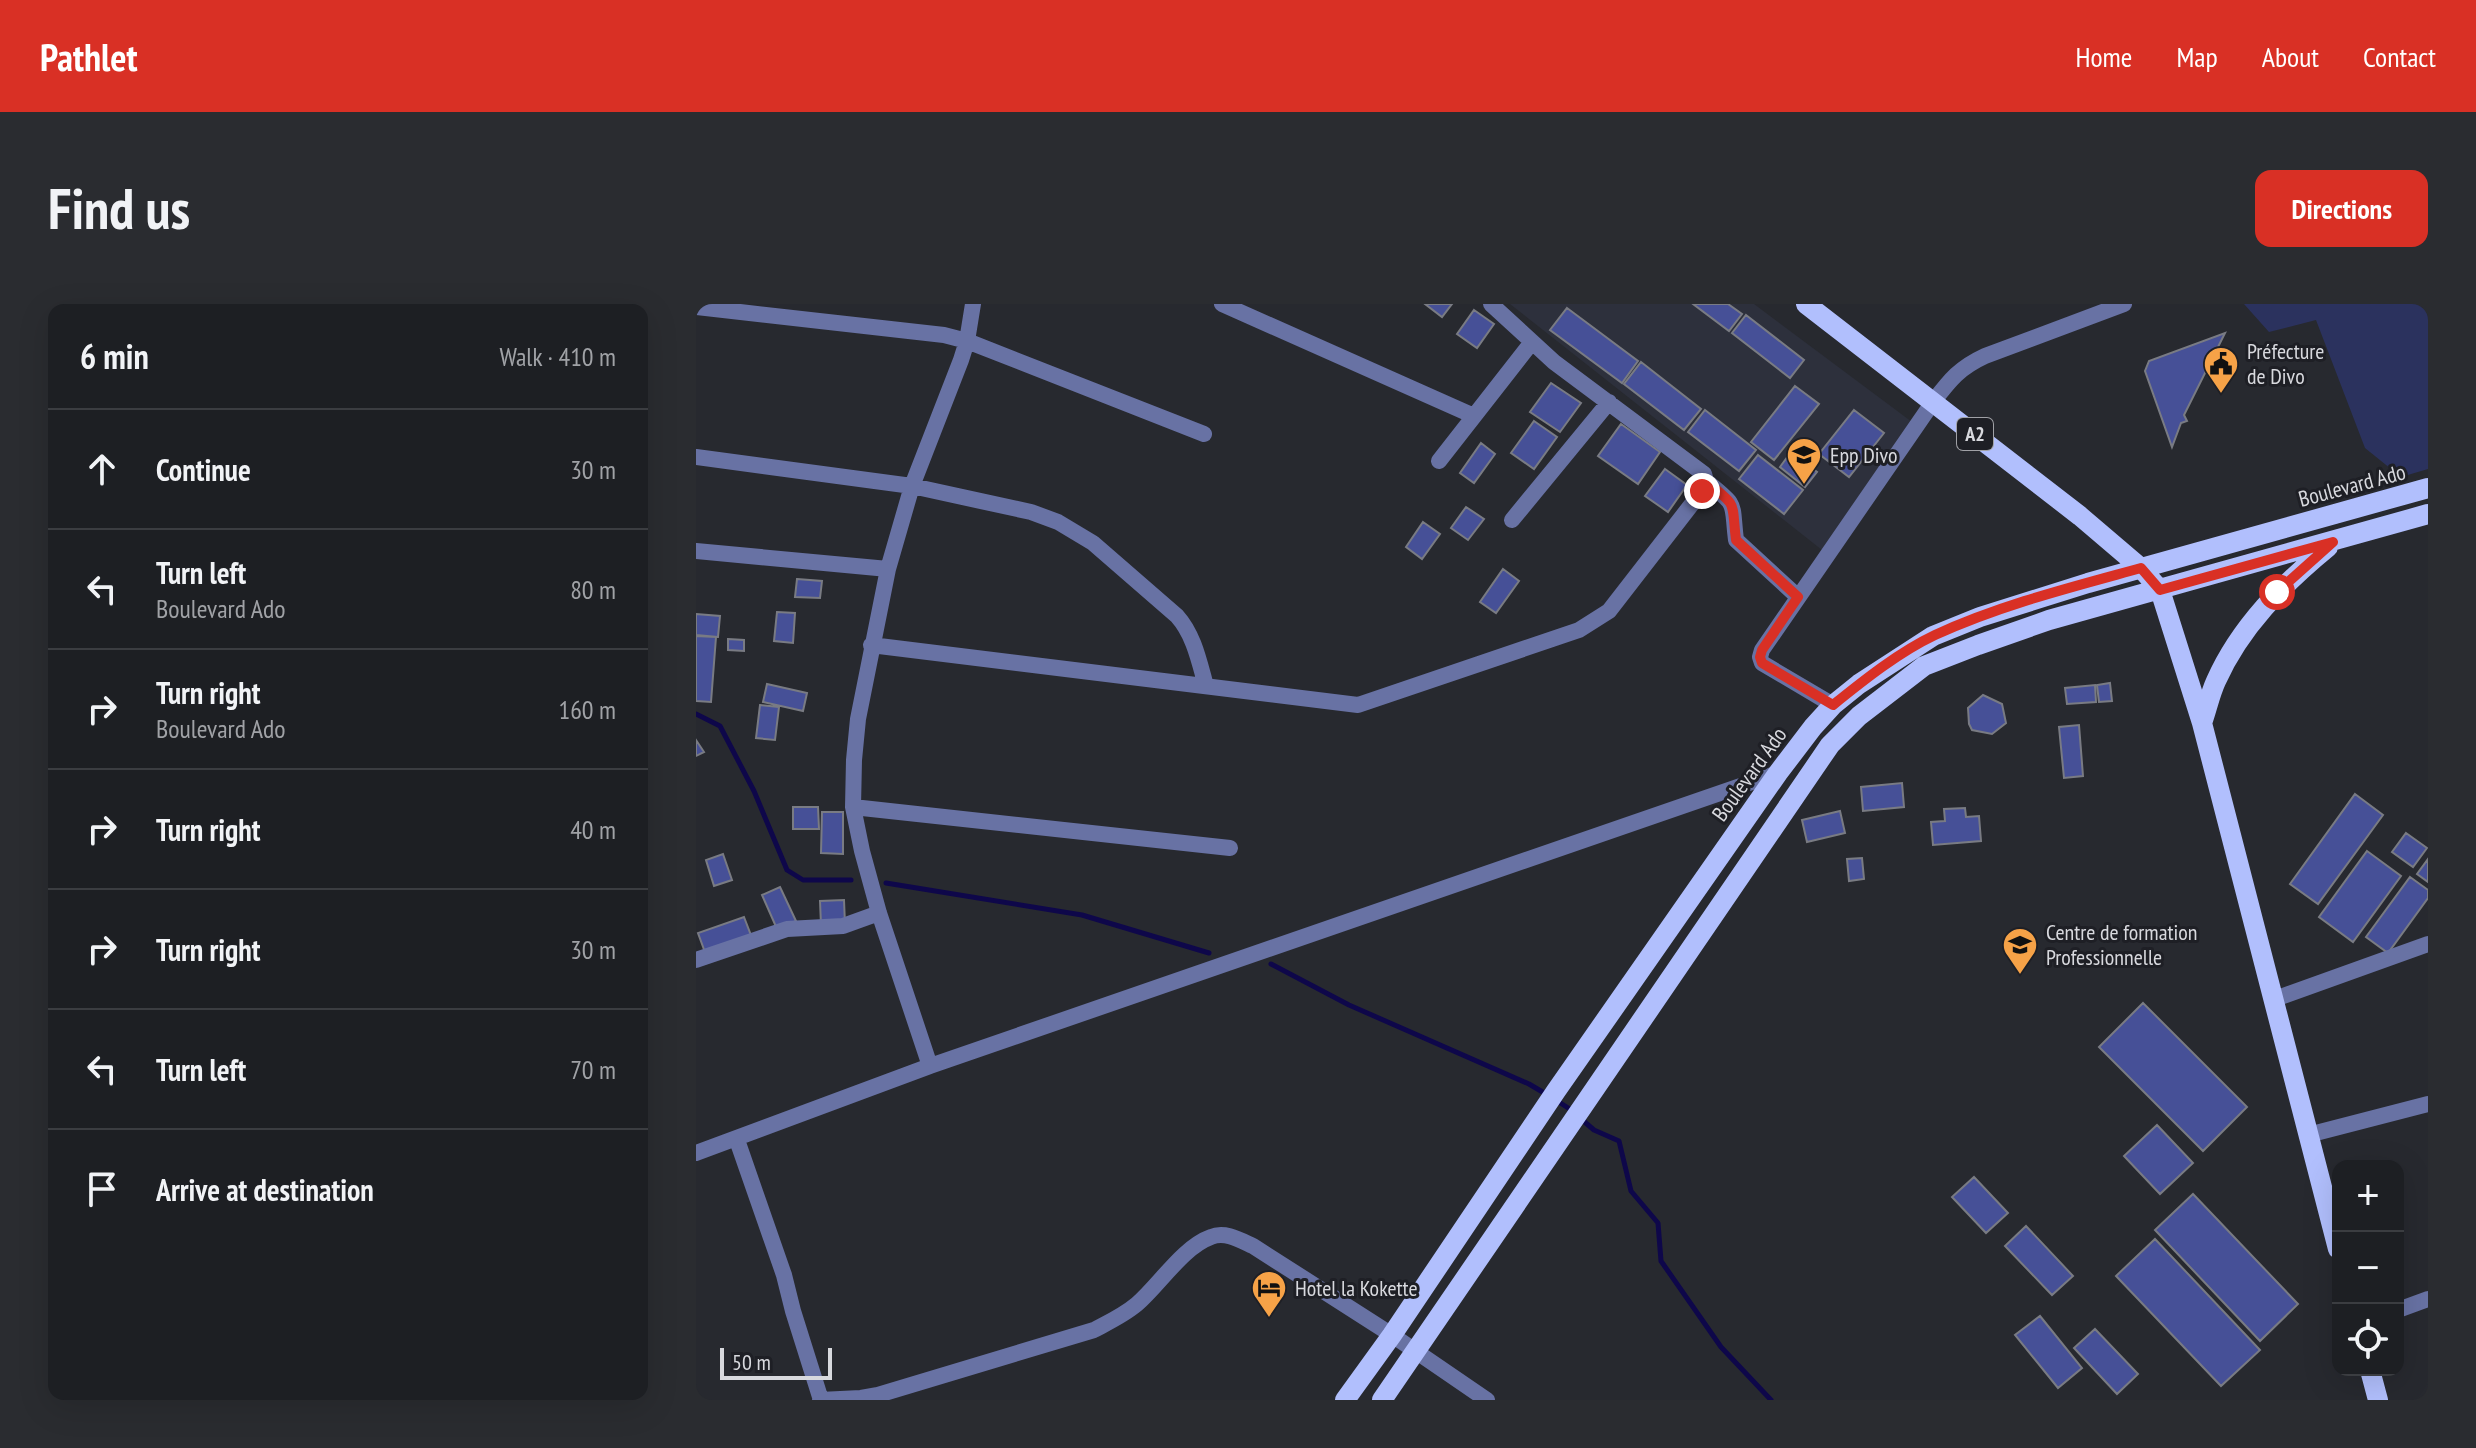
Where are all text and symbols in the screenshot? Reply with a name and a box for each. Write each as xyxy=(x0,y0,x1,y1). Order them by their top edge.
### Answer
text: Pathlet xyxy=(40,32,138,81)
text: Home xyxy=(2076,38,2132,75)
text: Map xyxy=(2176,38,2218,75)
text: About xyxy=(2262,38,2319,75)
text: Contact xyxy=(2363,38,2436,75)
button: Directions xyxy=(2255,170,2428,247)
text: Find us xyxy=(48,172,190,244)
text: 6 min xyxy=(80,334,149,378)
place label: Préfecture de Divo xyxy=(2247,337,2324,390)
text: Walk · 410 m xyxy=(499,340,616,373)
public building icon: Préfecture de Divo xyxy=(2202,345,2240,395)
road number: A2 xyxy=(1957,418,1993,450)
school or university icon: Epp Divo xyxy=(1785,436,1823,486)
place label: Epp Divo xyxy=(1830,441,1898,469)
icon: ahead xyxy=(80,447,124,491)
text: Continue xyxy=(156,450,251,489)
text: 30 m xyxy=(570,453,616,486)
street label: Boulevard Ado xyxy=(2295,457,2409,513)
route end xyxy=(1684,473,1720,509)
text: Turn left xyxy=(156,553,246,592)
icon: left xyxy=(80,567,124,611)
text: 80 m xyxy=(570,573,616,606)
route start xyxy=(2259,574,2295,610)
text: Boulevard Ado xyxy=(156,592,286,625)
text: Turn right xyxy=(156,673,260,712)
icon: right xyxy=(80,687,124,731)
text: 160 m xyxy=(558,693,616,726)
text: Boulevard Ado xyxy=(156,712,286,745)
street label: Boulevard Ado xyxy=(1705,721,1793,827)
icon: right xyxy=(80,807,124,851)
text: Turn right xyxy=(156,810,260,849)
text: 40 m xyxy=(570,813,616,846)
place label: Centre de formation Professionnelle xyxy=(2046,918,2197,971)
school or university icon: Centre de formation Professionnelle xyxy=(2001,926,2039,976)
icon: right xyxy=(80,927,124,971)
text: Turn right xyxy=(156,930,260,969)
text: 30 m xyxy=(570,933,616,966)
icon: left xyxy=(80,1047,124,1091)
text: Turn left xyxy=(156,1050,246,1089)
text: 70 m xyxy=(570,1053,616,1086)
map controls xyxy=(2332,1160,2404,1376)
button: + xyxy=(2332,1160,2404,1232)
icon: arrive xyxy=(80,1167,124,1211)
text: Arrive at destination xyxy=(156,1170,374,1209)
button: − xyxy=(2332,1232,2404,1304)
hotel icon: Hotel la Kokette xyxy=(1250,1269,1288,1319)
place label: Hotel la Kokette xyxy=(1295,1274,1418,1302)
button: locate xyxy=(2332,1304,2404,1376)
scale bar xyxy=(720,1344,832,1380)
text: 50 m xyxy=(732,1348,771,1376)

